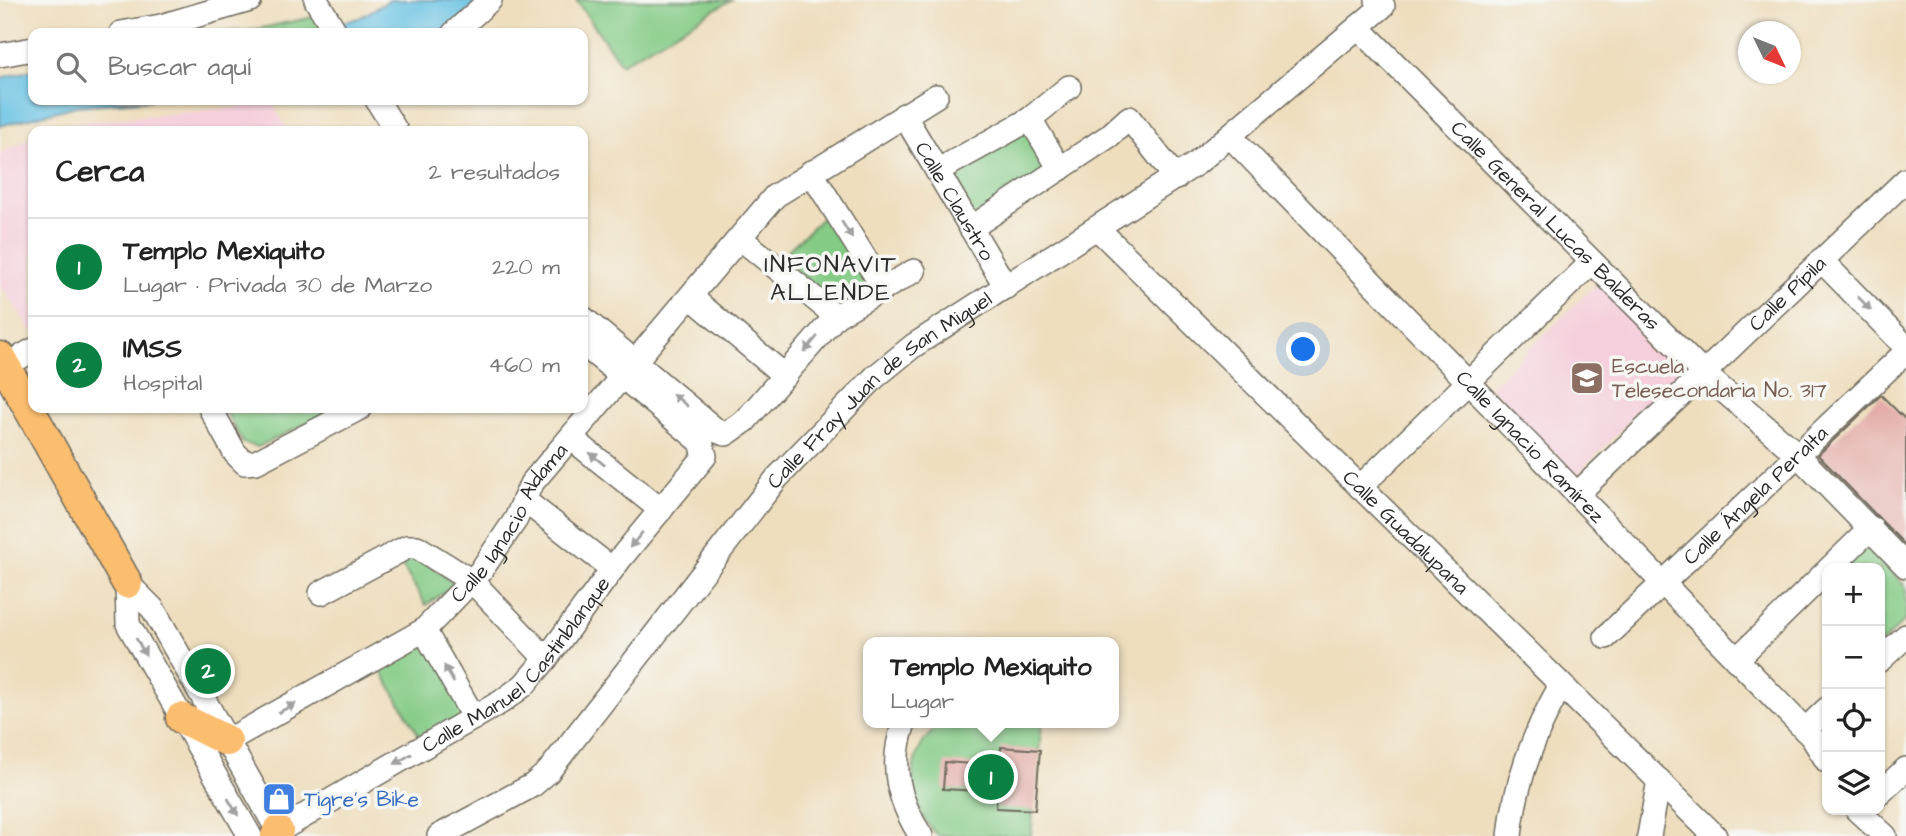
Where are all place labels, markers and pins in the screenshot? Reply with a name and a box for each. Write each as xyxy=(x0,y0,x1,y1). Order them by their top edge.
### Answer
place label: Escuela Telesecondaria No. 317 xyxy=(1612,352,1827,405)
school or university icon: Escuela Telesecondaria No. 317 xyxy=(1568,359,1606,397)
pin: 2 xyxy=(185,645,231,697)
pin: 1 xyxy=(968,751,1014,803)
shop icon: Tigre's Bike xyxy=(260,780,298,818)
place label: Tigre's Bike xyxy=(304,785,419,816)

